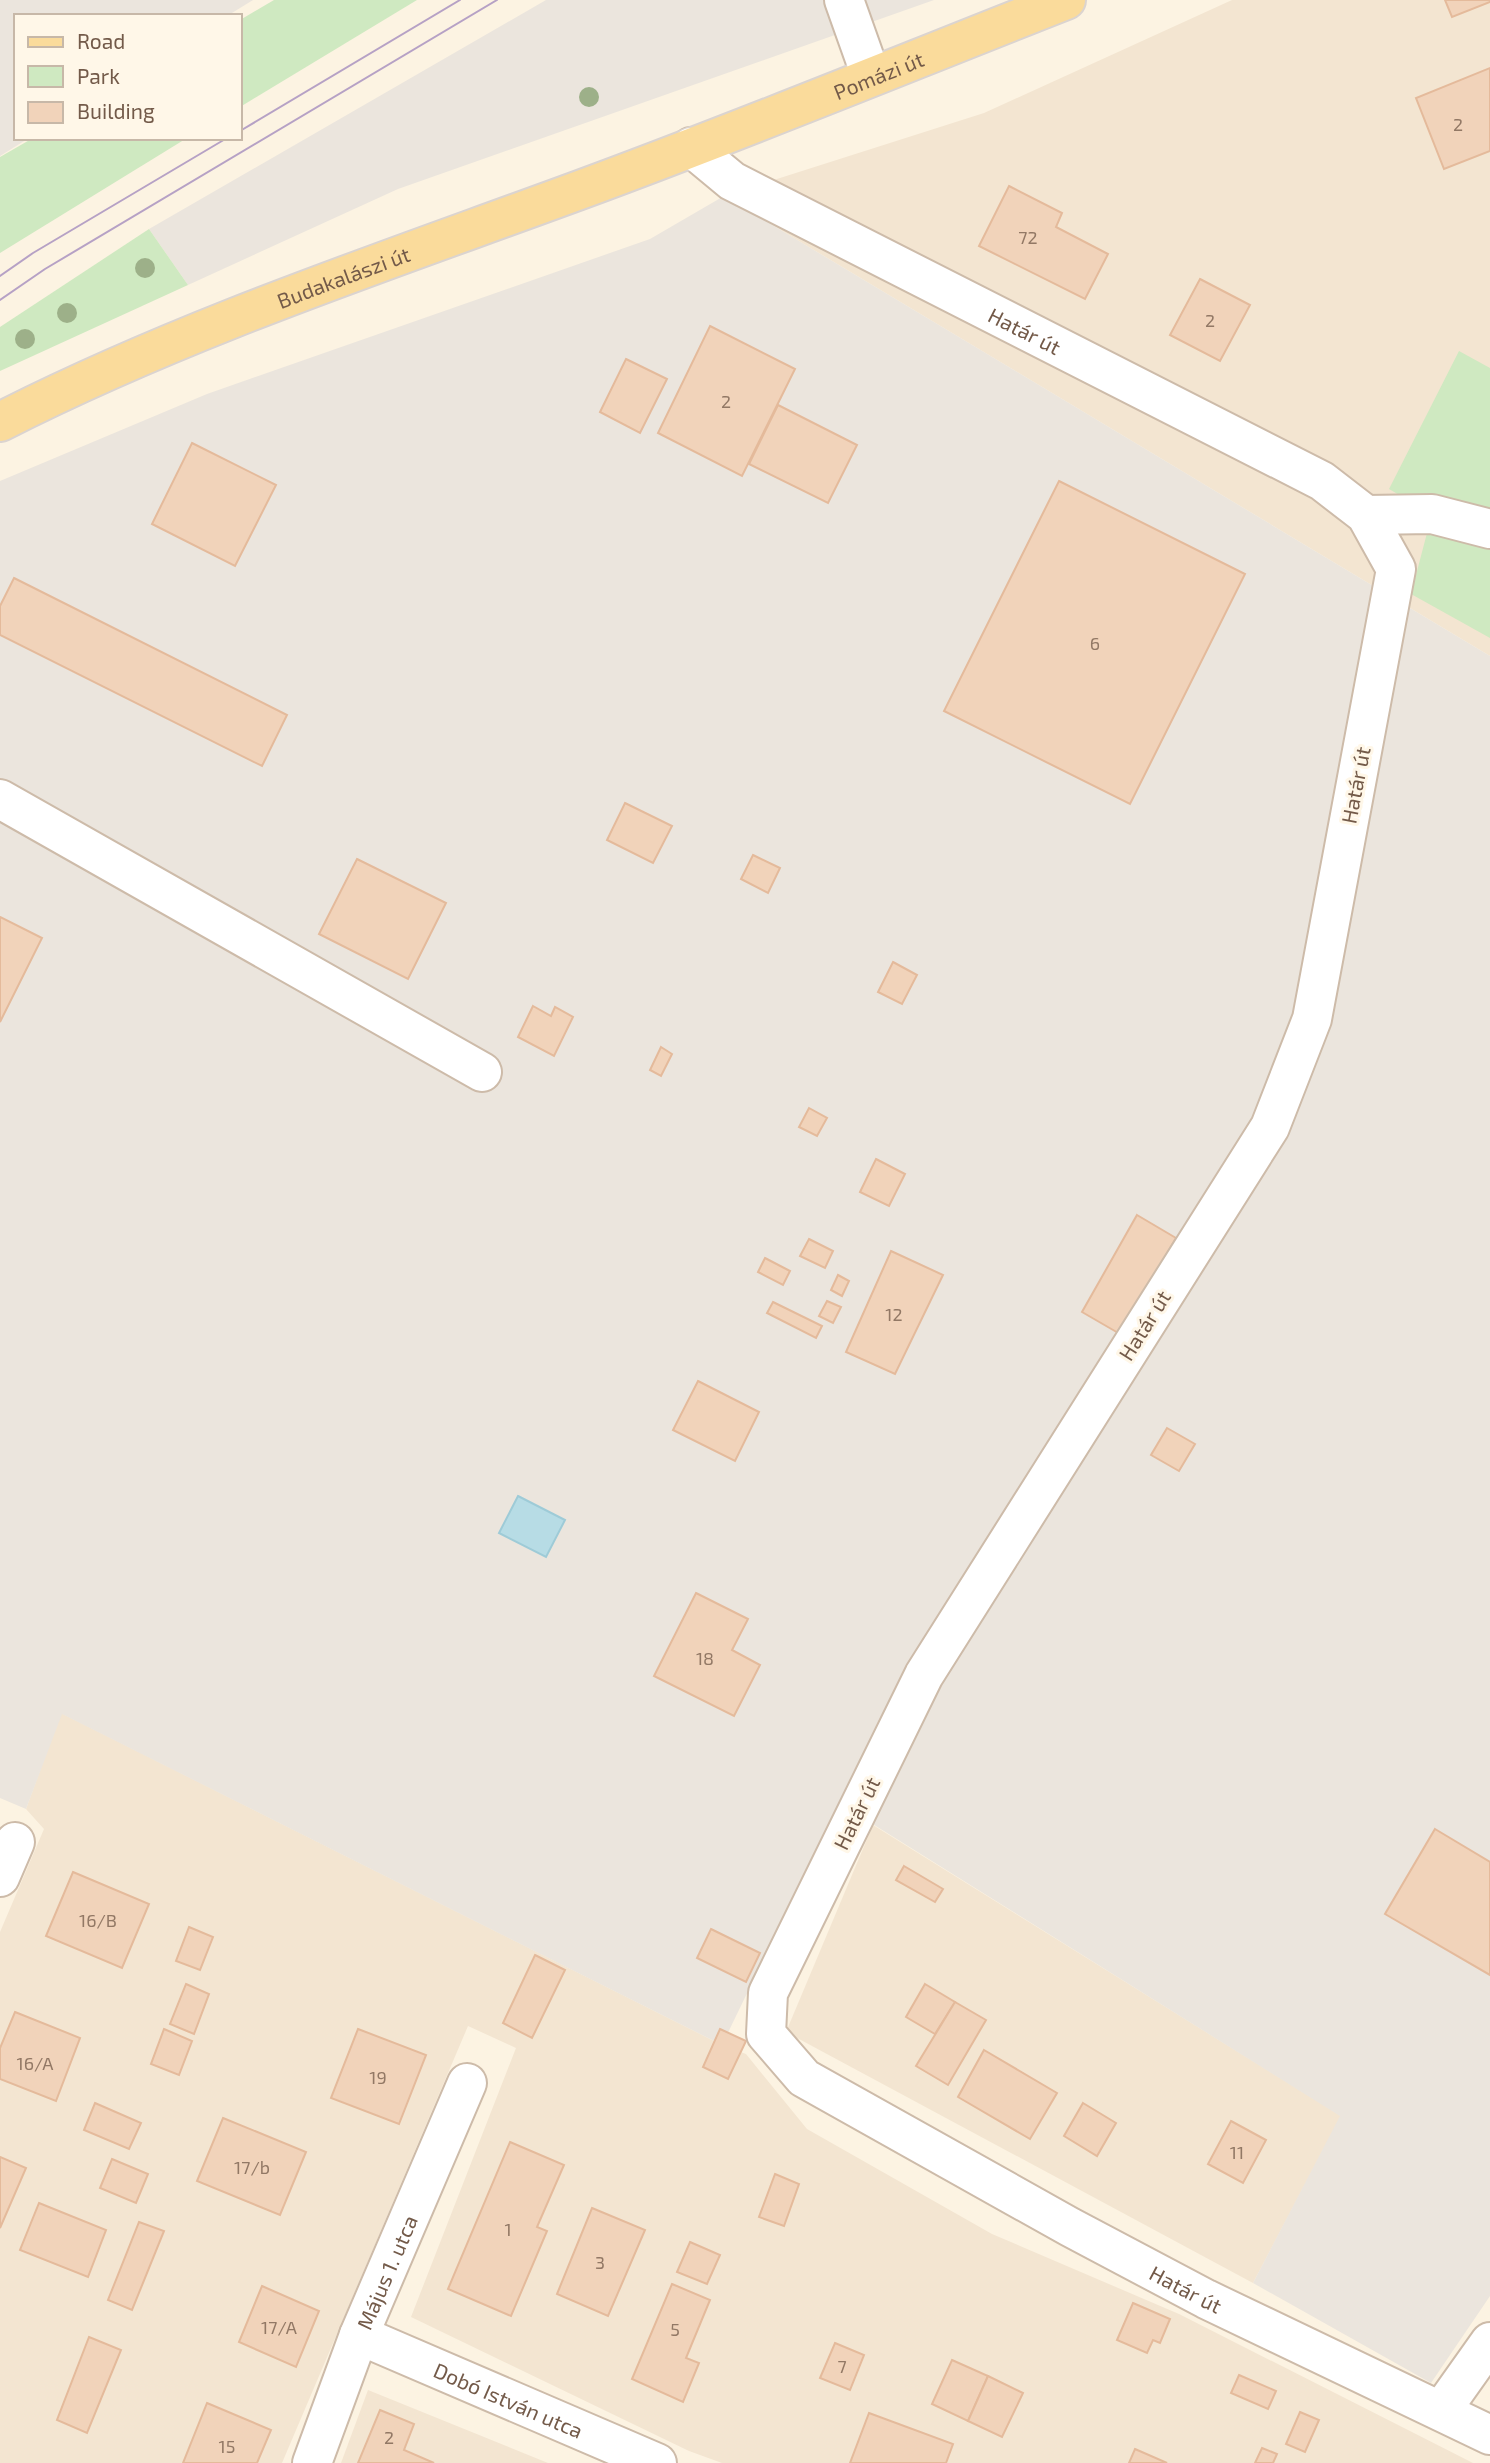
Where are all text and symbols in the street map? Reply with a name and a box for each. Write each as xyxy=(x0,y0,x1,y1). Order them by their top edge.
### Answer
legend xyxy=(14,14,242,140)
text: Road xyxy=(77,28,125,53)
street label: Pomázi út xyxy=(830,45,927,104)
text: Park xyxy=(77,63,120,88)
text: Building xyxy=(77,98,155,123)
house number: 2 xyxy=(1453,113,1463,135)
house number: 72 xyxy=(1018,226,1038,248)
street label: Budakalászi út xyxy=(273,240,413,313)
street label: Határ út xyxy=(985,301,1065,359)
house number: 2 xyxy=(1205,309,1215,331)
house number: 2 xyxy=(721,390,731,412)
house number: 6 xyxy=(1090,632,1100,654)
street label: Határ út xyxy=(1335,744,1375,826)
street label: Határ út xyxy=(1113,1285,1175,1365)
house number: 12 xyxy=(885,1303,903,1325)
house number: 18 xyxy=(696,1647,714,1669)
street label: Határ út xyxy=(828,1773,884,1853)
house number: 16/B xyxy=(79,1909,117,1931)
house number: 16/A xyxy=(17,2052,54,2074)
house number: 19 xyxy=(369,2066,387,2088)
house number: 11 xyxy=(1230,2141,1244,2163)
house number: 17/b xyxy=(234,2156,270,2178)
street label: Május 1. utca xyxy=(350,2211,422,2333)
house number: 1 xyxy=(504,2218,512,2240)
house number: 3 xyxy=(595,2251,605,2273)
street label: Határ út xyxy=(1146,2259,1226,2317)
house number: 17/A xyxy=(261,2316,298,2338)
house number: 5 xyxy=(670,2318,680,2340)
house number: 7 xyxy=(837,2355,847,2377)
street label: Dobó István utca xyxy=(430,2356,587,2442)
house number: 2 xyxy=(384,2426,394,2448)
house number: 15 xyxy=(219,2435,235,2457)

